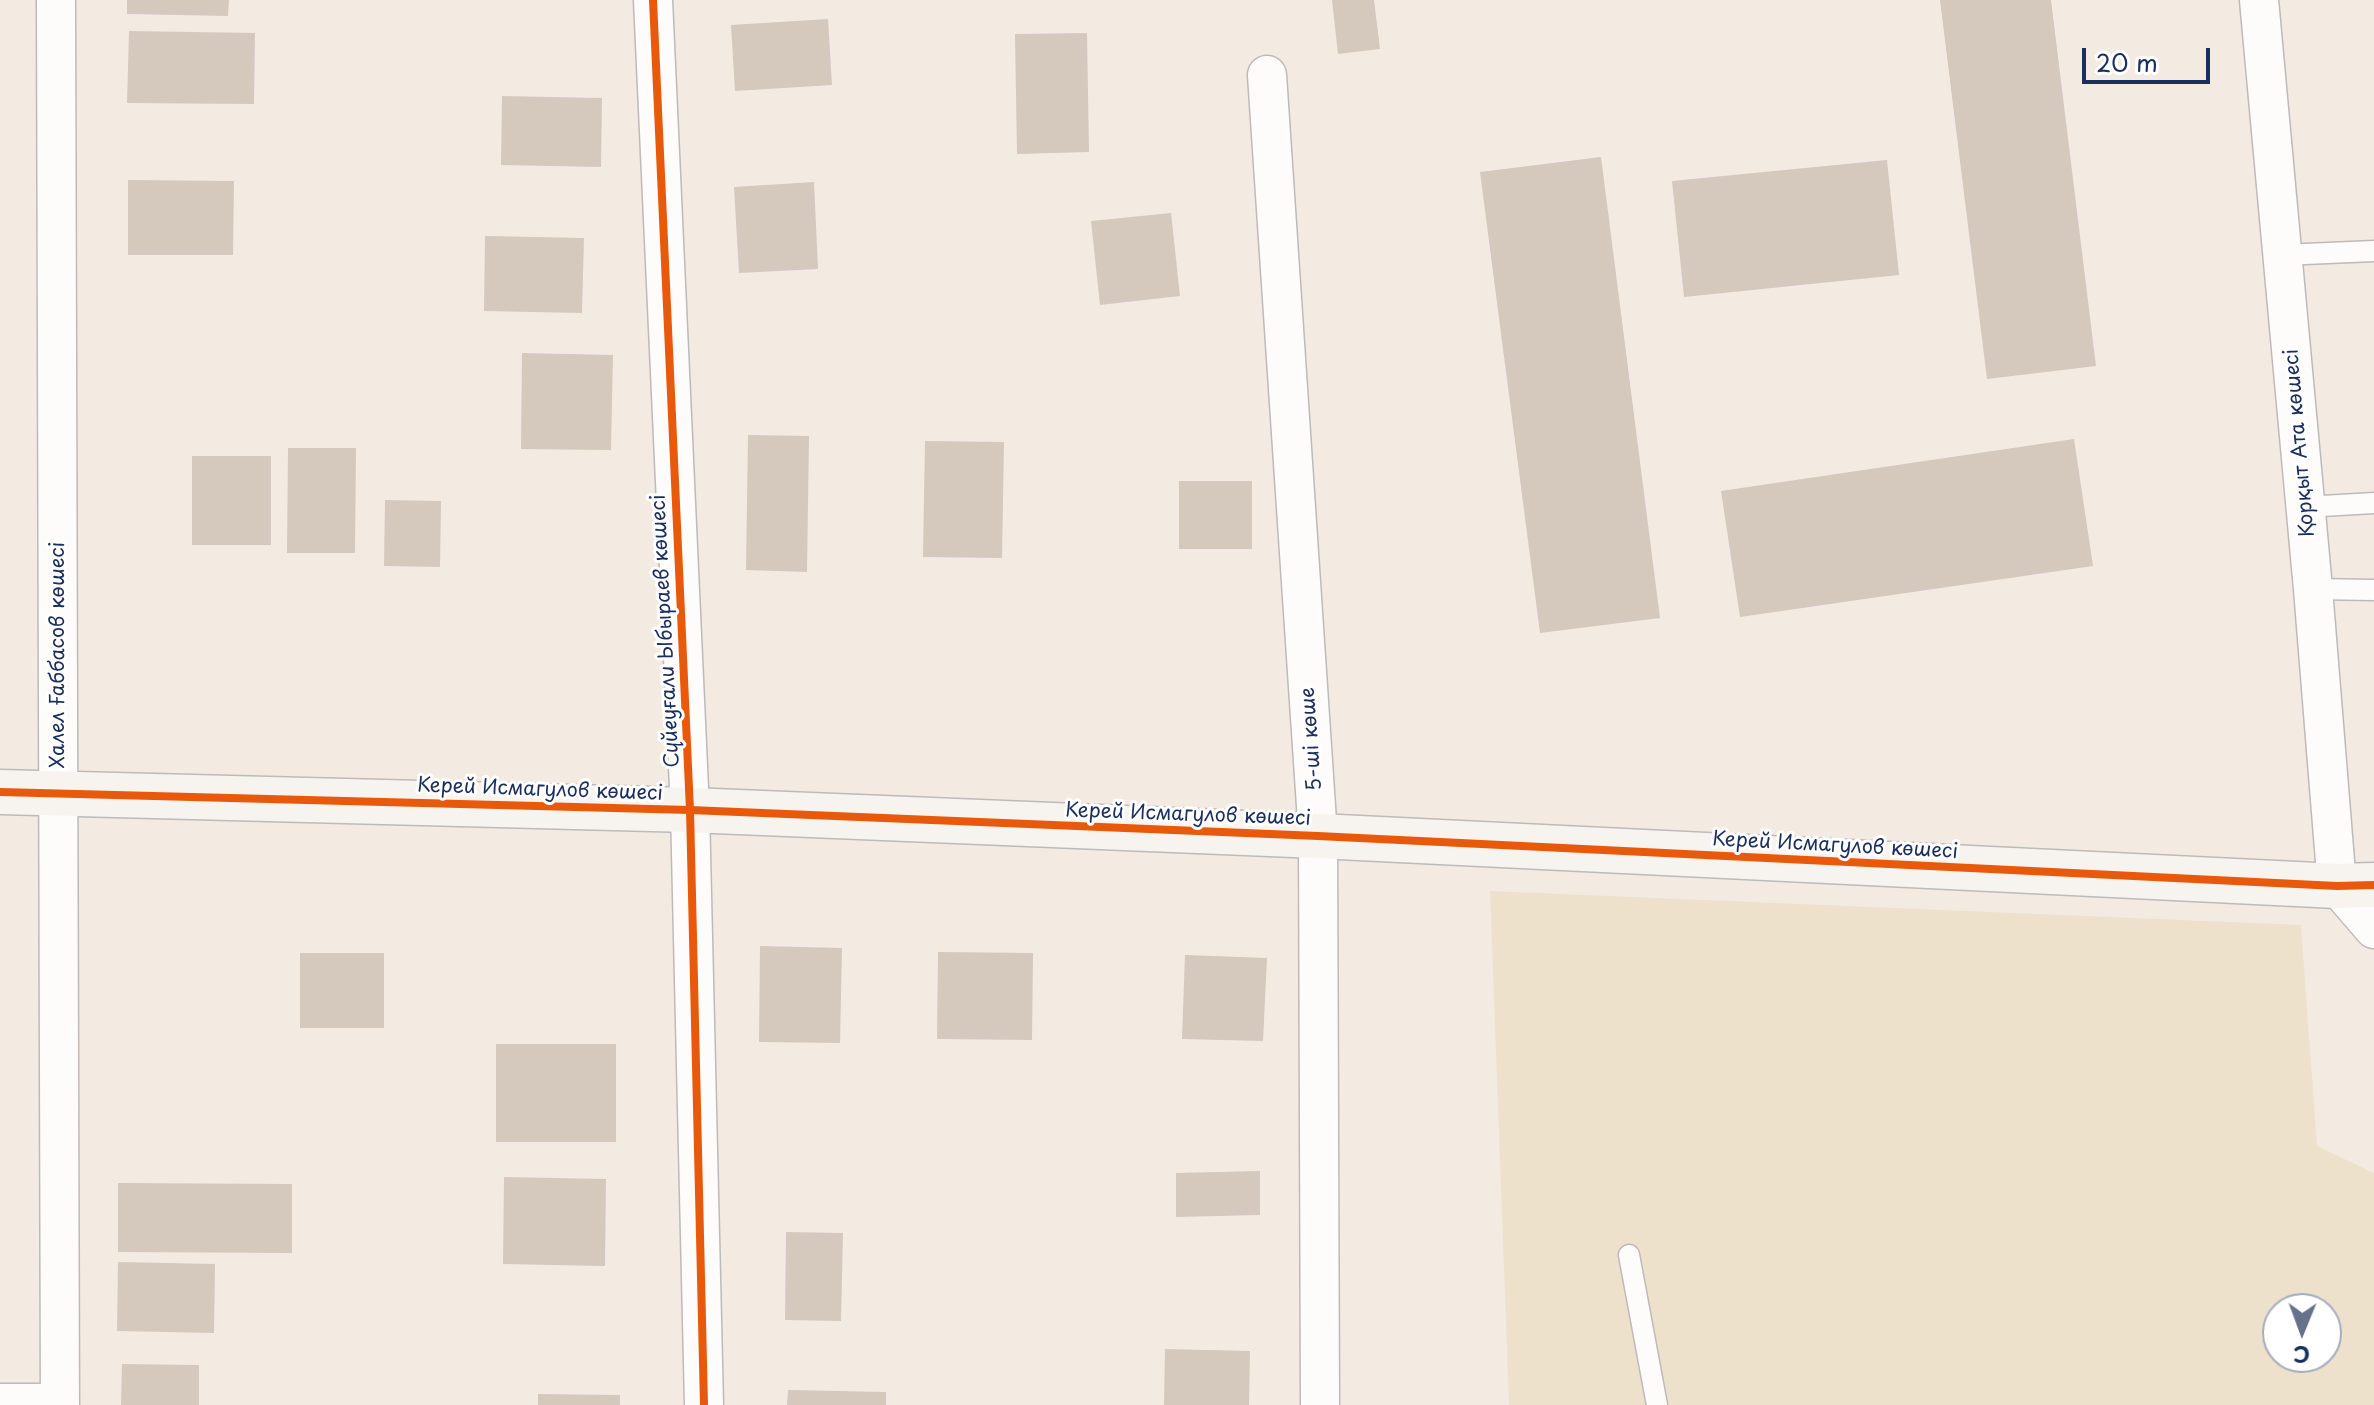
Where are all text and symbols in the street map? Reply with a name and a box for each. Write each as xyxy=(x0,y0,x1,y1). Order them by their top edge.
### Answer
scale bar xyxy=(2086,32,2214,82)
text: 20 m xyxy=(2096,44,2158,80)
street label: Қорқыт Ата көшесi xyxy=(2280,348,2320,538)
street label: Сүйеуғали Ыбыраев көшесi xyxy=(647,494,685,768)
street label: Халел Ғаббасов көшесі xyxy=(46,542,70,768)
street label: 5-шi көше xyxy=(1296,686,1328,792)
street label: Керей Исмагулов көшесі xyxy=(417,774,663,806)
street label: Керей Исмагулов көшесі xyxy=(1065,799,1311,831)
street label: Керей Исмагулов көшесі xyxy=(1711,828,1959,864)
north arrow xyxy=(2262,1293,2342,1373)
text: С xyxy=(2293,1339,2310,1372)

